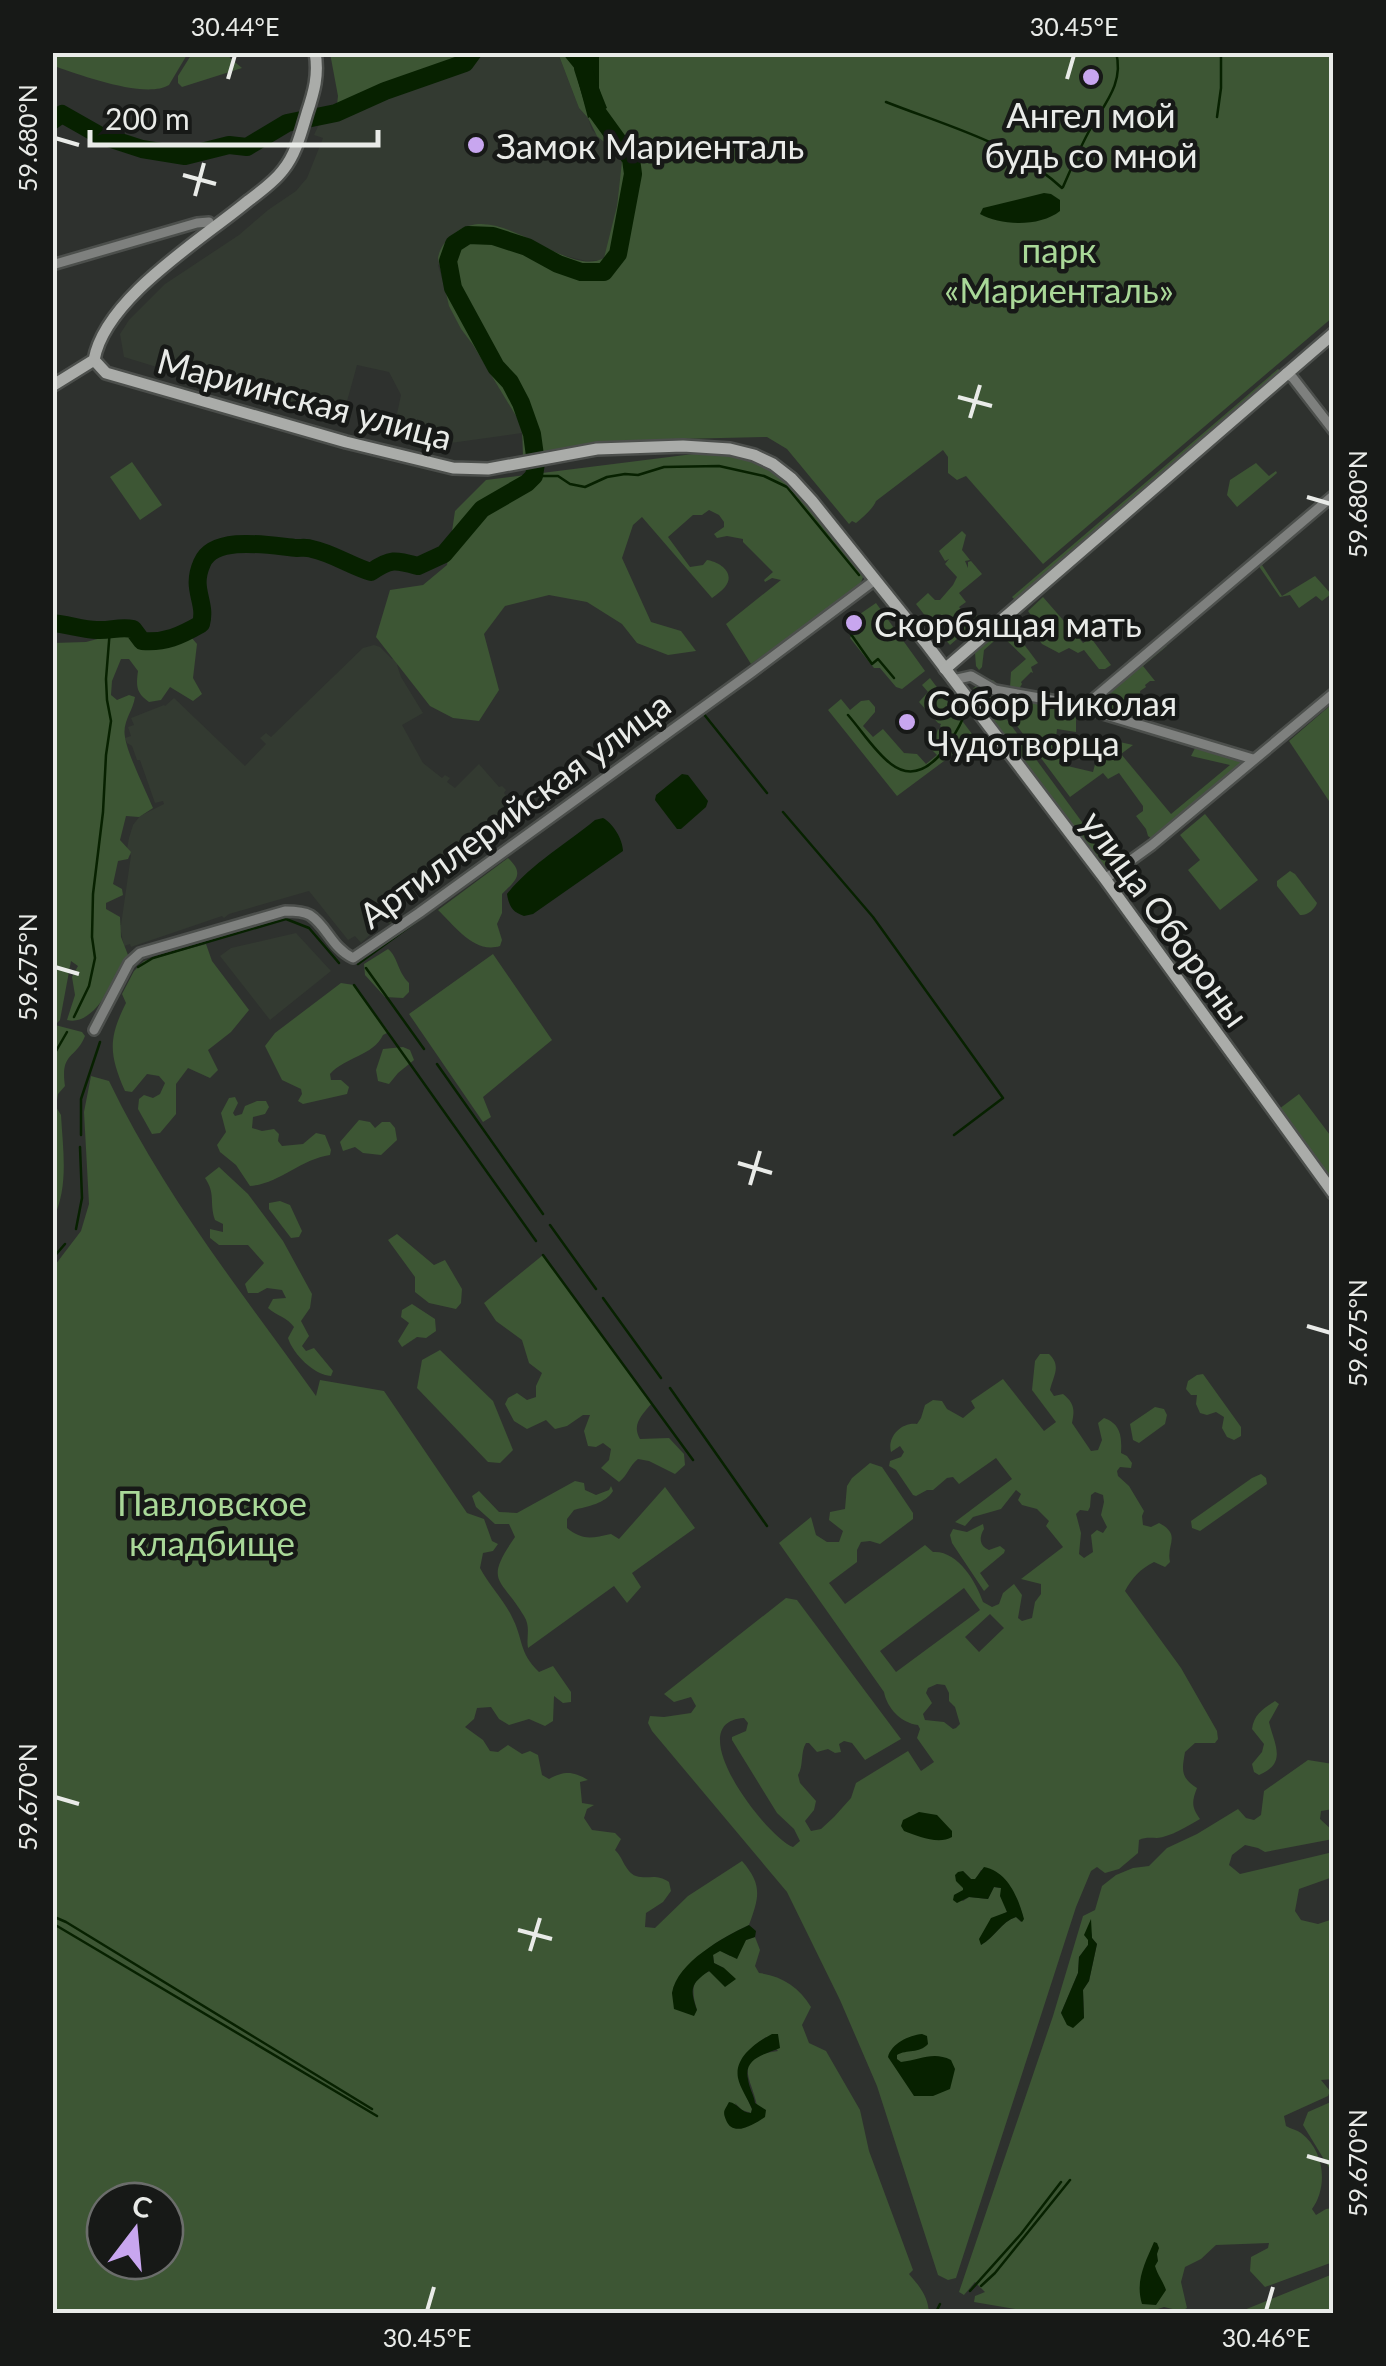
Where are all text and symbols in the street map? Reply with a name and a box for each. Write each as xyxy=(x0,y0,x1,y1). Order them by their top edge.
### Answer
text: 30.44°E xyxy=(191,11,279,41)
text: 30.45°E xyxy=(1030,11,1118,41)
marker: Ангел мой будь со мной xyxy=(1080,66,1102,88)
text: 59.680°N xyxy=(12,84,42,192)
scale bar xyxy=(90,85,378,147)
place label: Ангел мой будь со мной xyxy=(984,93,1198,175)
text: 200 m xyxy=(105,100,190,136)
place label: Замок Мариенталь xyxy=(496,124,804,166)
marker: Замок Мариенталь xyxy=(465,134,487,156)
park label: парк «Мариенталь» xyxy=(944,228,1174,310)
street label: Мариинская улица xyxy=(153,339,457,457)
text: 59.680°N xyxy=(1342,450,1372,558)
place label: Скорбящая мать xyxy=(874,602,1142,644)
marker: Скорбящая мать xyxy=(843,612,865,634)
place label: Собор Николая Чудотворца xyxy=(927,681,1177,763)
street label: Артиллерийская улица xyxy=(350,682,678,936)
marker: Собор Николая Чудотворца xyxy=(896,711,918,733)
street label: улица Обороны xyxy=(1073,802,1259,1034)
text: 59.675°N xyxy=(12,913,42,1021)
text: 59.675°N xyxy=(1342,1279,1372,1387)
park label: Павловское кладбище xyxy=(117,1481,307,1563)
text: 59.670°N xyxy=(12,1743,42,1851)
text: 59.670°N xyxy=(1342,2109,1372,2217)
north arrow xyxy=(85,2181,185,2281)
text: С xyxy=(129,2187,156,2225)
text: 30.45°E xyxy=(383,2322,471,2352)
text: 30.46°E xyxy=(1222,2322,1310,2352)

